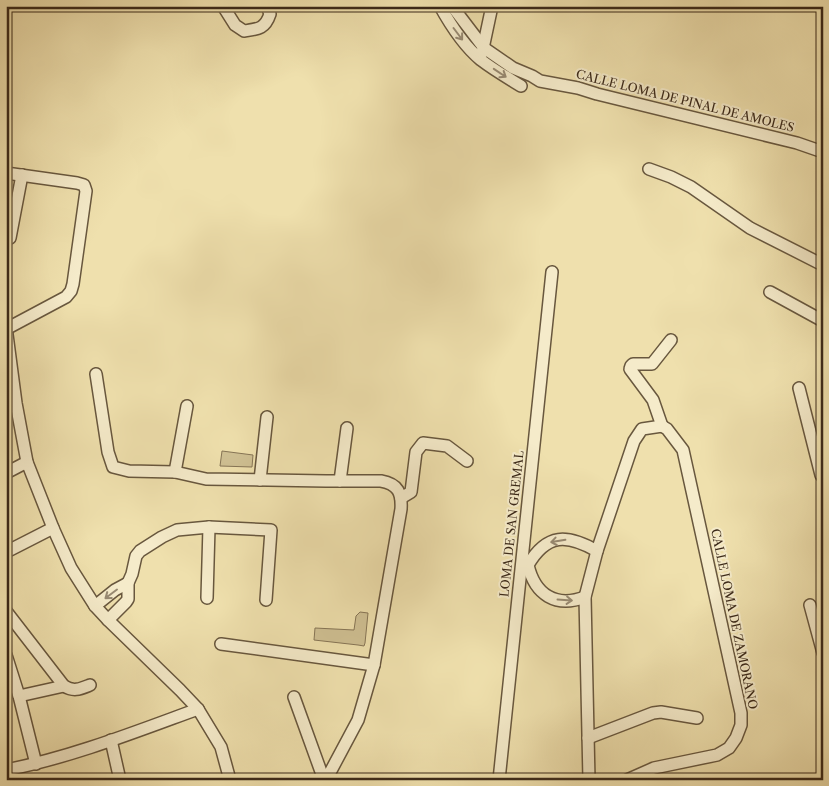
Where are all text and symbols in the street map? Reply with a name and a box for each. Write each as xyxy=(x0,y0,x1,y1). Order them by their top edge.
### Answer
one-way arrow xyxy=(453,27,463,41)
street label: CALLE LOMA DE PINAL DE AMOLES xyxy=(574,66,796,135)
one-way arrow xyxy=(493,68,507,78)
street label: LOMA DE SAN GREMAL xyxy=(496,450,527,598)
street label: CALLE LOMA DE ZAMORANO xyxy=(708,527,761,711)
one-way arrow xyxy=(551,536,567,546)
one-way arrow xyxy=(104,589,118,599)
one-way arrow xyxy=(557,596,573,605)

